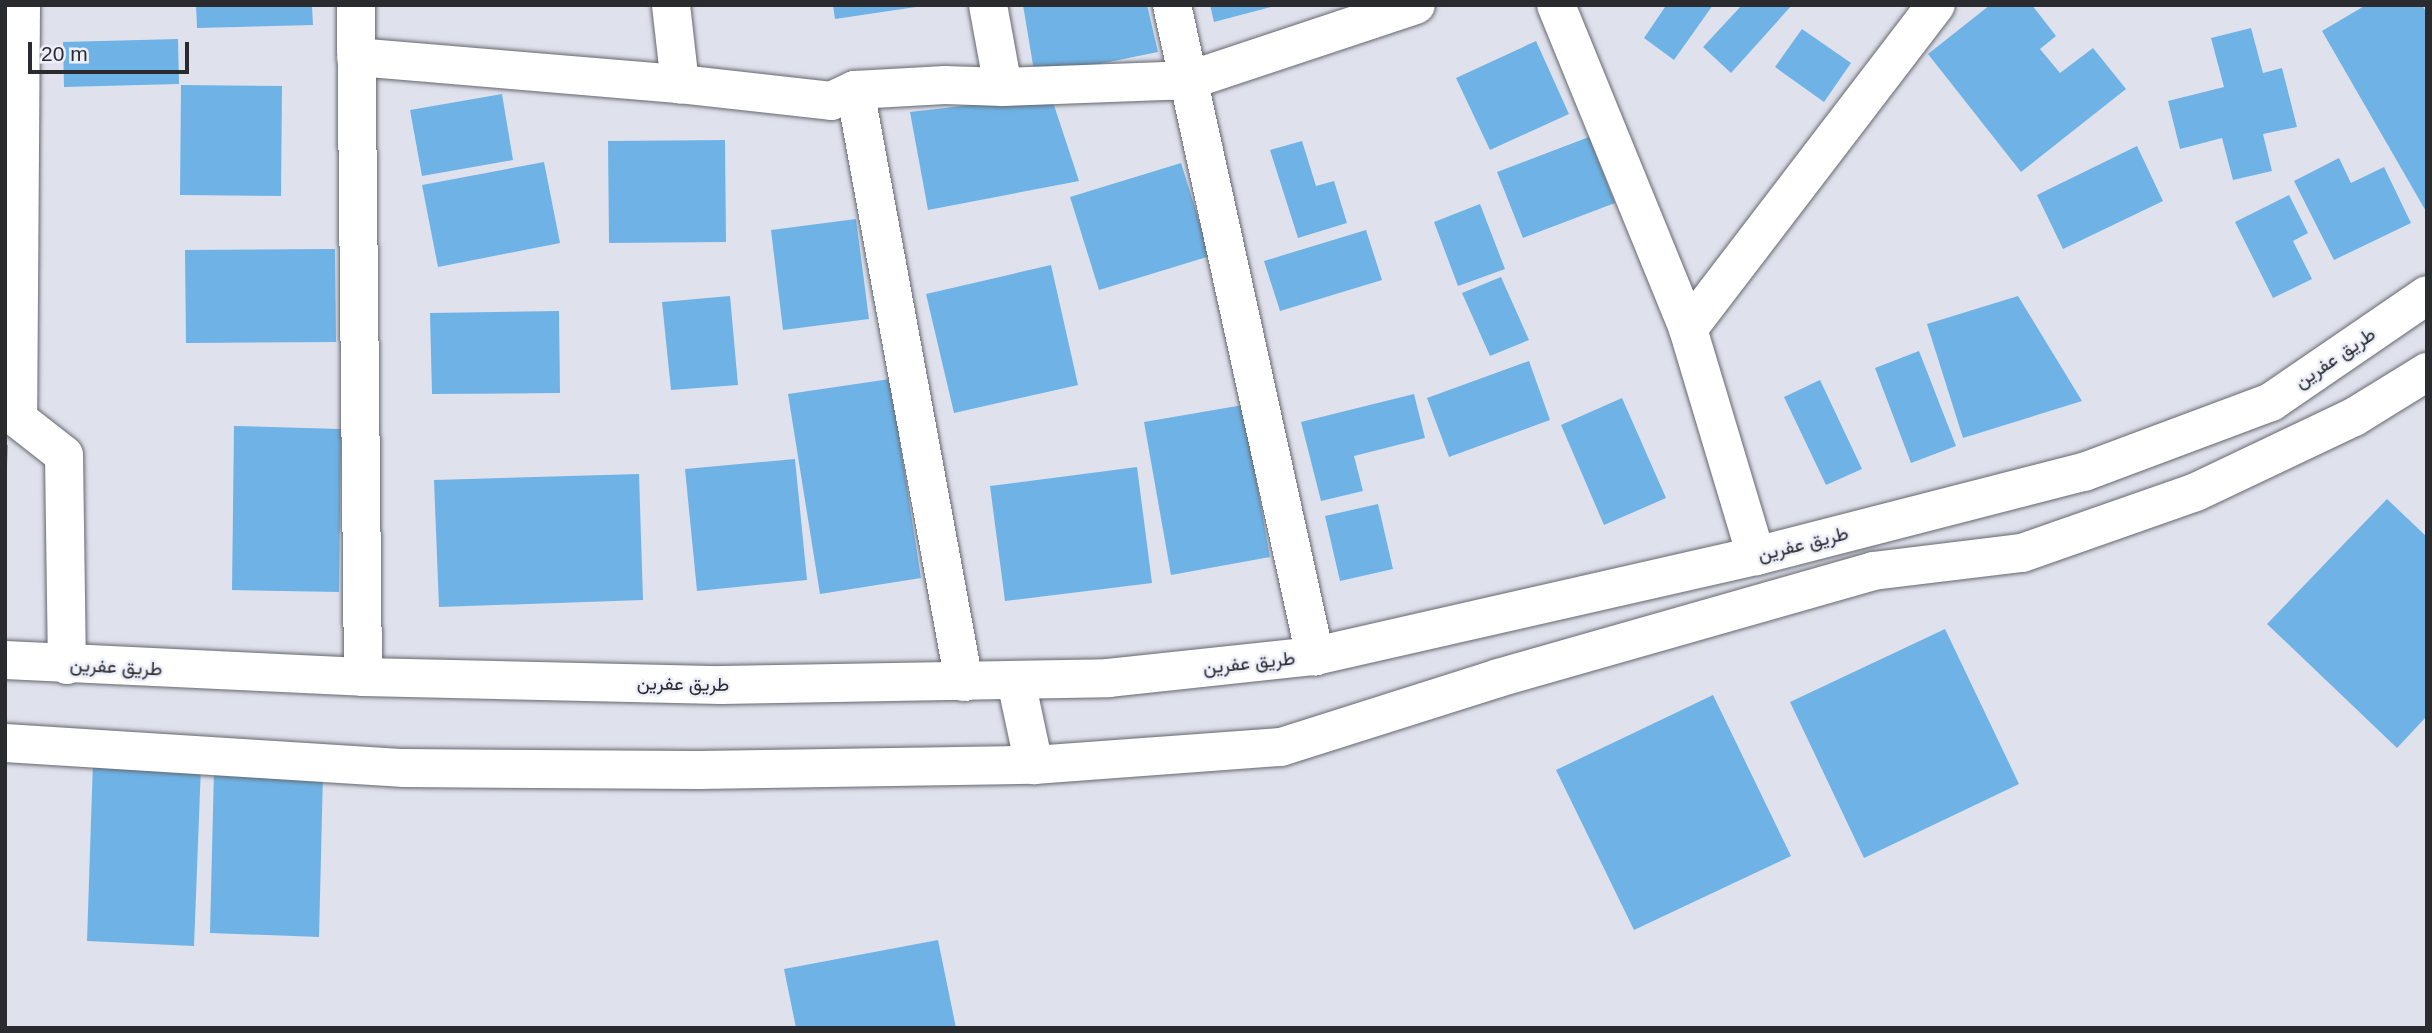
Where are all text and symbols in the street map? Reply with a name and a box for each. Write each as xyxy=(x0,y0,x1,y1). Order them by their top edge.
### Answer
scale bar xyxy=(32,28,192,72)
text: 20 m xyxy=(41,42,88,65)
street label: طريق عفرين xyxy=(2290,323,2380,393)
street label: طريق عفرين xyxy=(1755,522,1851,566)
street label: طريق عفرين xyxy=(1202,647,1296,679)
street label: طريق عفرين xyxy=(69,653,163,681)
street label: طريق عفرين xyxy=(637,672,729,696)

